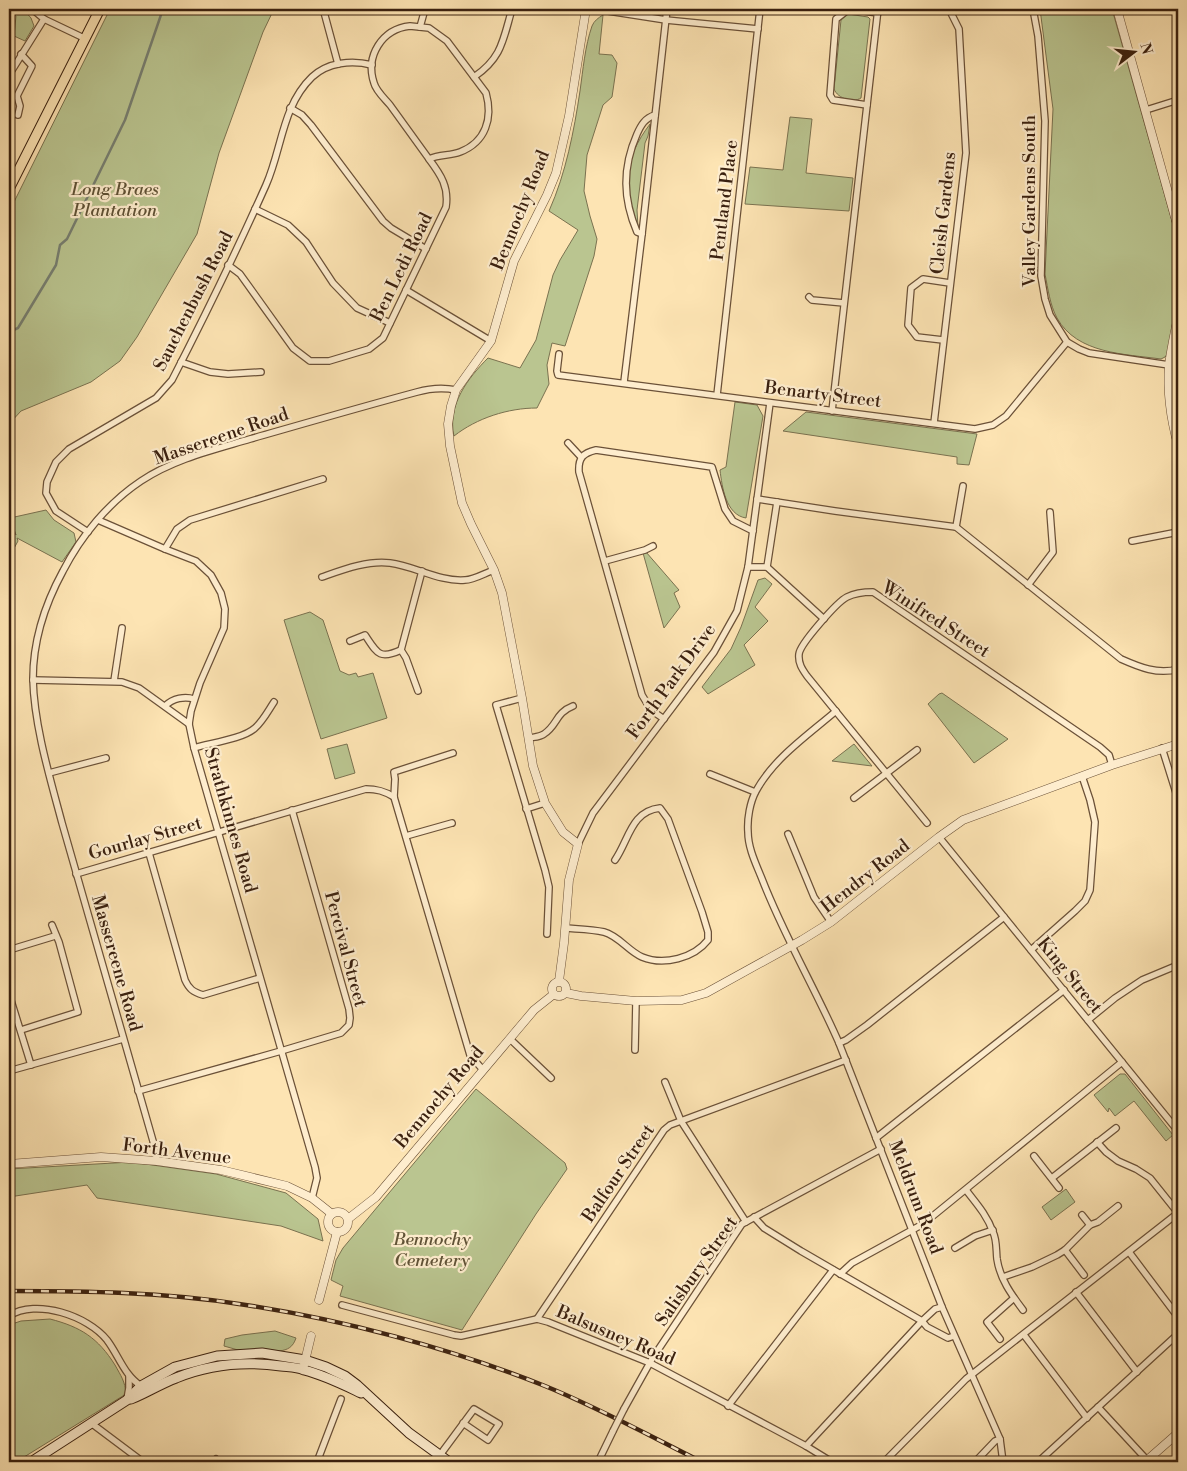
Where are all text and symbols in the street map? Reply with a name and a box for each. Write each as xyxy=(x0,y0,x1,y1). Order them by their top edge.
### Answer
north arrow xyxy=(1110,28,1160,78)
text: N xyxy=(1135,41,1156,56)
street label: Valley Gardens South xyxy=(1018,115,1041,288)
street label: Pentland Place xyxy=(706,138,743,262)
street label: Bennochy Road xyxy=(486,146,555,274)
street label: Cleish Gardens xyxy=(926,151,961,275)
park label: Long Braes Plantation xyxy=(70,178,159,222)
street label: Ben Ledi Road xyxy=(365,208,438,327)
street label: Sauchenbush Road xyxy=(148,227,239,375)
street label: Benarty Street xyxy=(762,376,883,413)
street label: Massereene Road xyxy=(151,402,292,470)
street label: Winifred Street xyxy=(876,575,995,663)
street label: Forth Park Drive xyxy=(622,619,721,743)
street label: Strathkinnes Road xyxy=(199,745,262,896)
street label: Gourlay Street xyxy=(86,811,205,866)
street label: Hendry Road xyxy=(816,834,915,918)
street label: Percival Street xyxy=(319,889,372,1010)
street label: Massereene Road xyxy=(86,892,147,1035)
street label: King Street xyxy=(1032,932,1108,1019)
street label: Bennochy Road xyxy=(389,1041,490,1154)
street label: Balfour Street xyxy=(576,1119,660,1228)
street label: Forth Avenue xyxy=(121,1133,233,1170)
street label: Meldrum Road xyxy=(883,1137,948,1258)
street label: Salisbury Street xyxy=(650,1211,743,1331)
park label: Bennochy Cemetery xyxy=(392,1228,471,1272)
street label: Balsusney Road xyxy=(552,1300,679,1371)

